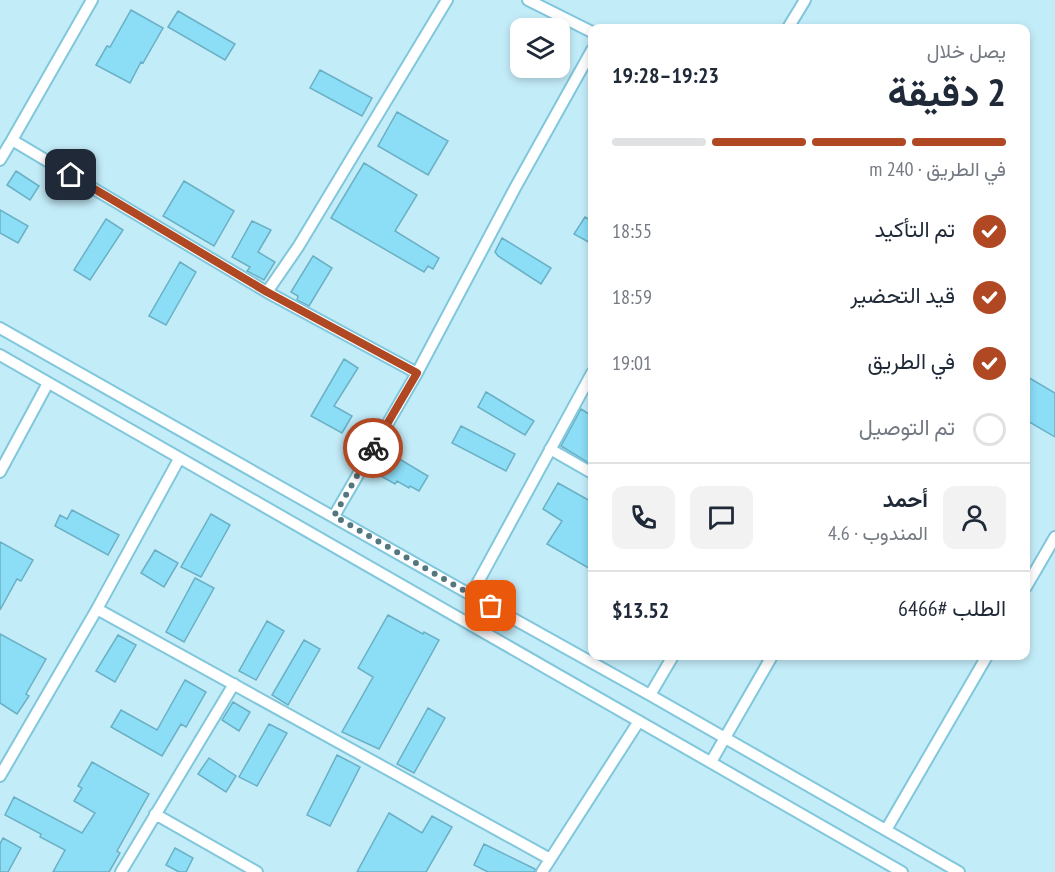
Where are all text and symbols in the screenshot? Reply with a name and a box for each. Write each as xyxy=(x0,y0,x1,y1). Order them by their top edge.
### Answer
map controls xyxy=(510,18,570,78)
button: layers xyxy=(510,18,570,78)
text: يصل خلال xyxy=(927,38,1006,64)
text: 19:23–19:28 xyxy=(612,61,719,89)
text: 2 دقيقة xyxy=(887,66,1006,117)
pin xyxy=(45,149,96,200)
text: في الطريق · 240 m xyxy=(869,156,1006,182)
icon: home xyxy=(54,158,87,191)
text: تم التأكيد xyxy=(875,215,955,243)
icon: check xyxy=(973,215,1006,248)
text: 18:55 xyxy=(612,218,652,244)
text: قيد التحضير xyxy=(850,281,955,309)
icon: check xyxy=(973,281,1006,314)
text: 18:59 xyxy=(612,284,652,310)
text: في الطريق xyxy=(867,347,955,375)
icon: check xyxy=(973,347,1006,380)
text: 19:01 xyxy=(612,350,652,376)
text: تم التوصيل xyxy=(859,413,955,441)
courier xyxy=(343,418,403,478)
icon: bike xyxy=(357,432,390,465)
text: أحمد xyxy=(883,485,928,513)
button: phone xyxy=(612,486,675,549)
button: chat xyxy=(690,486,753,549)
button: person xyxy=(943,486,1006,549)
text: المندوب · 4.6 xyxy=(828,520,928,546)
pin xyxy=(465,580,516,631)
icon: bag xyxy=(474,589,507,622)
text: الطلب #6466 xyxy=(898,594,1006,622)
text: $13.52 xyxy=(612,596,669,624)

